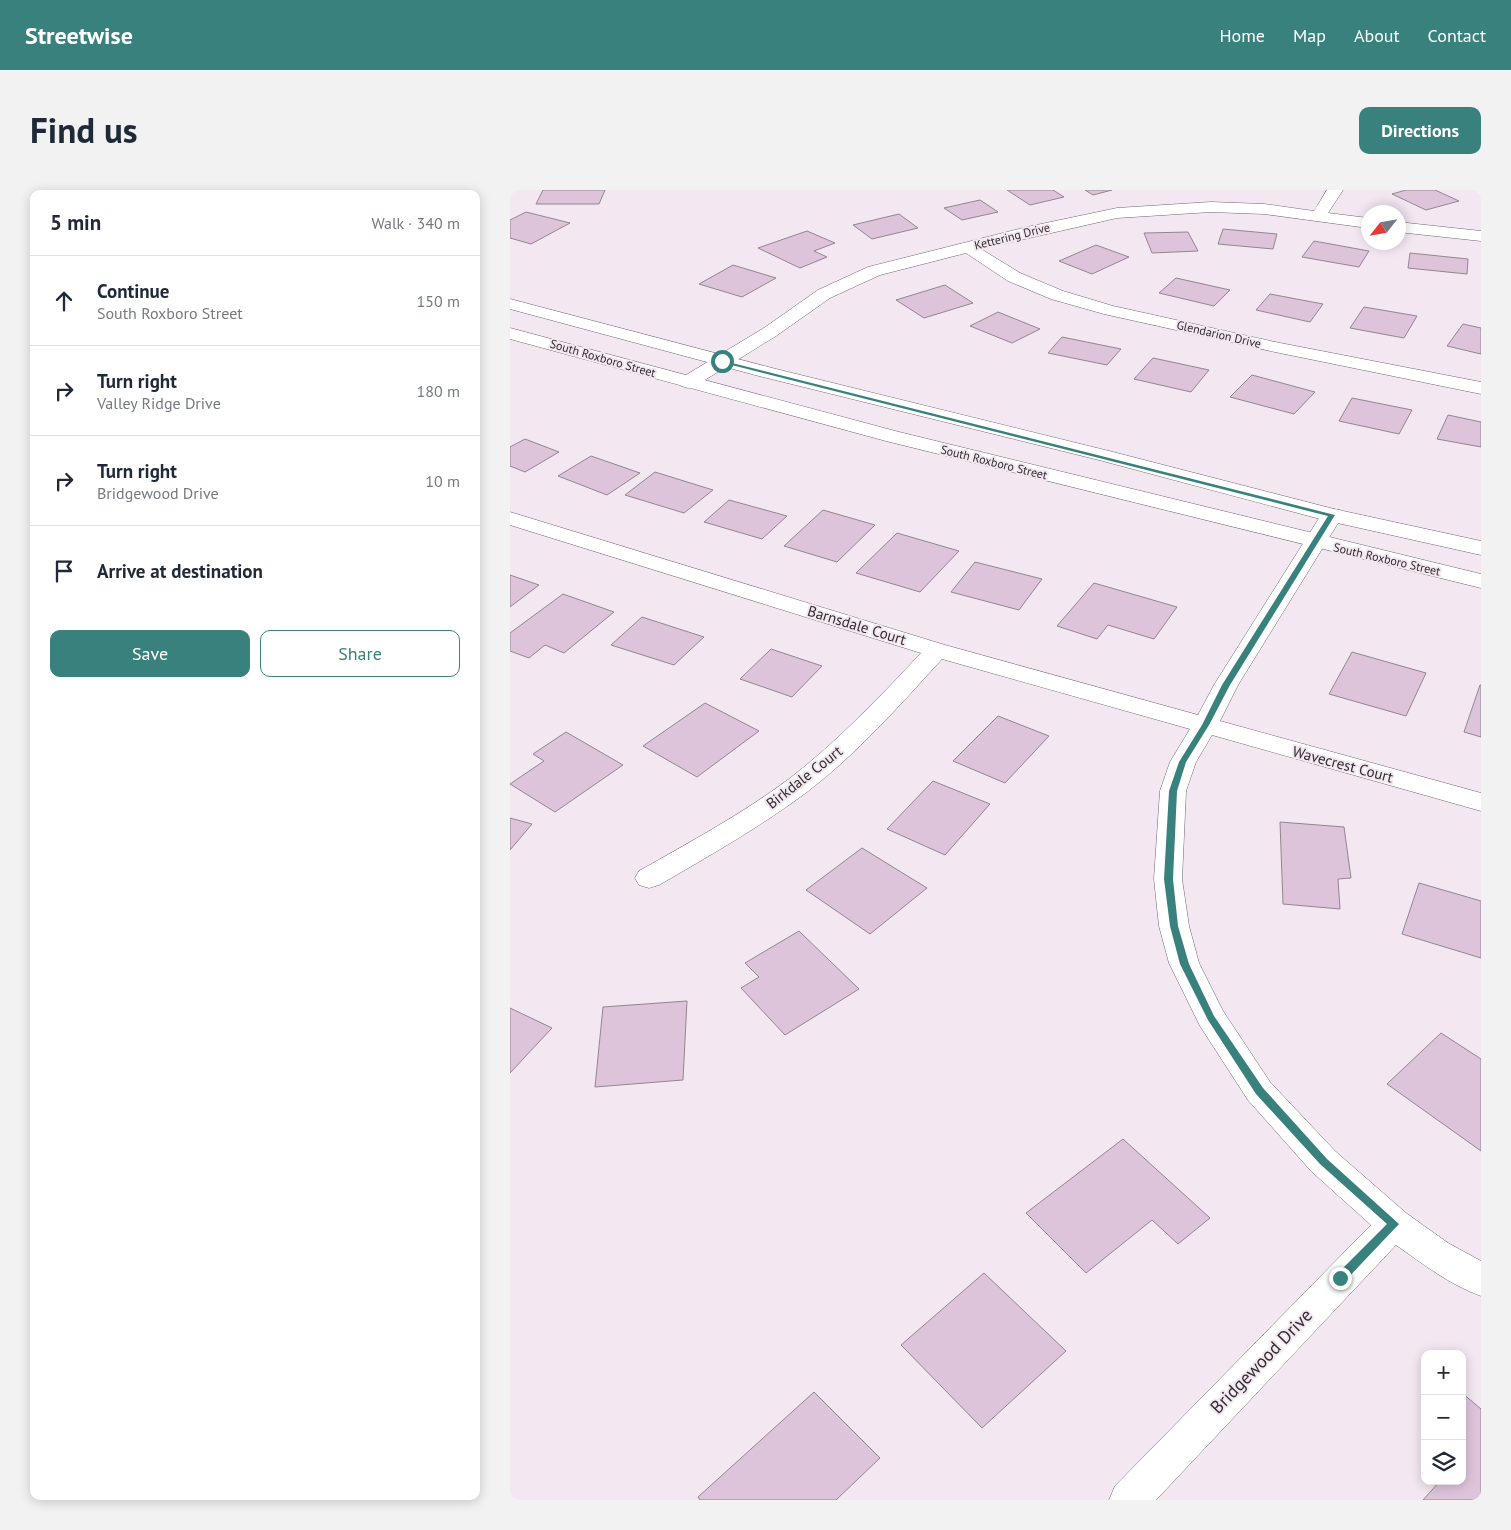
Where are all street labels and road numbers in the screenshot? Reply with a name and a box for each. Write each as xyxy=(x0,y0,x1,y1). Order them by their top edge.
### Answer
street label: Kettering Drive xyxy=(973,219,1051,253)
street label: Glendarion Drive xyxy=(1175,317,1263,351)
street label: South Roxboro Street xyxy=(548,336,658,380)
street label: South Roxboro Street xyxy=(939,442,1049,482)
street label: South Roxboro Street xyxy=(1332,539,1442,579)
street label: Barnsdale Court xyxy=(805,601,909,649)
street label: Birkdale Court xyxy=(762,741,846,813)
street label: Wavecrest Court xyxy=(1291,741,1395,787)
street label: Bridgewood Drive xyxy=(1205,1304,1317,1418)

